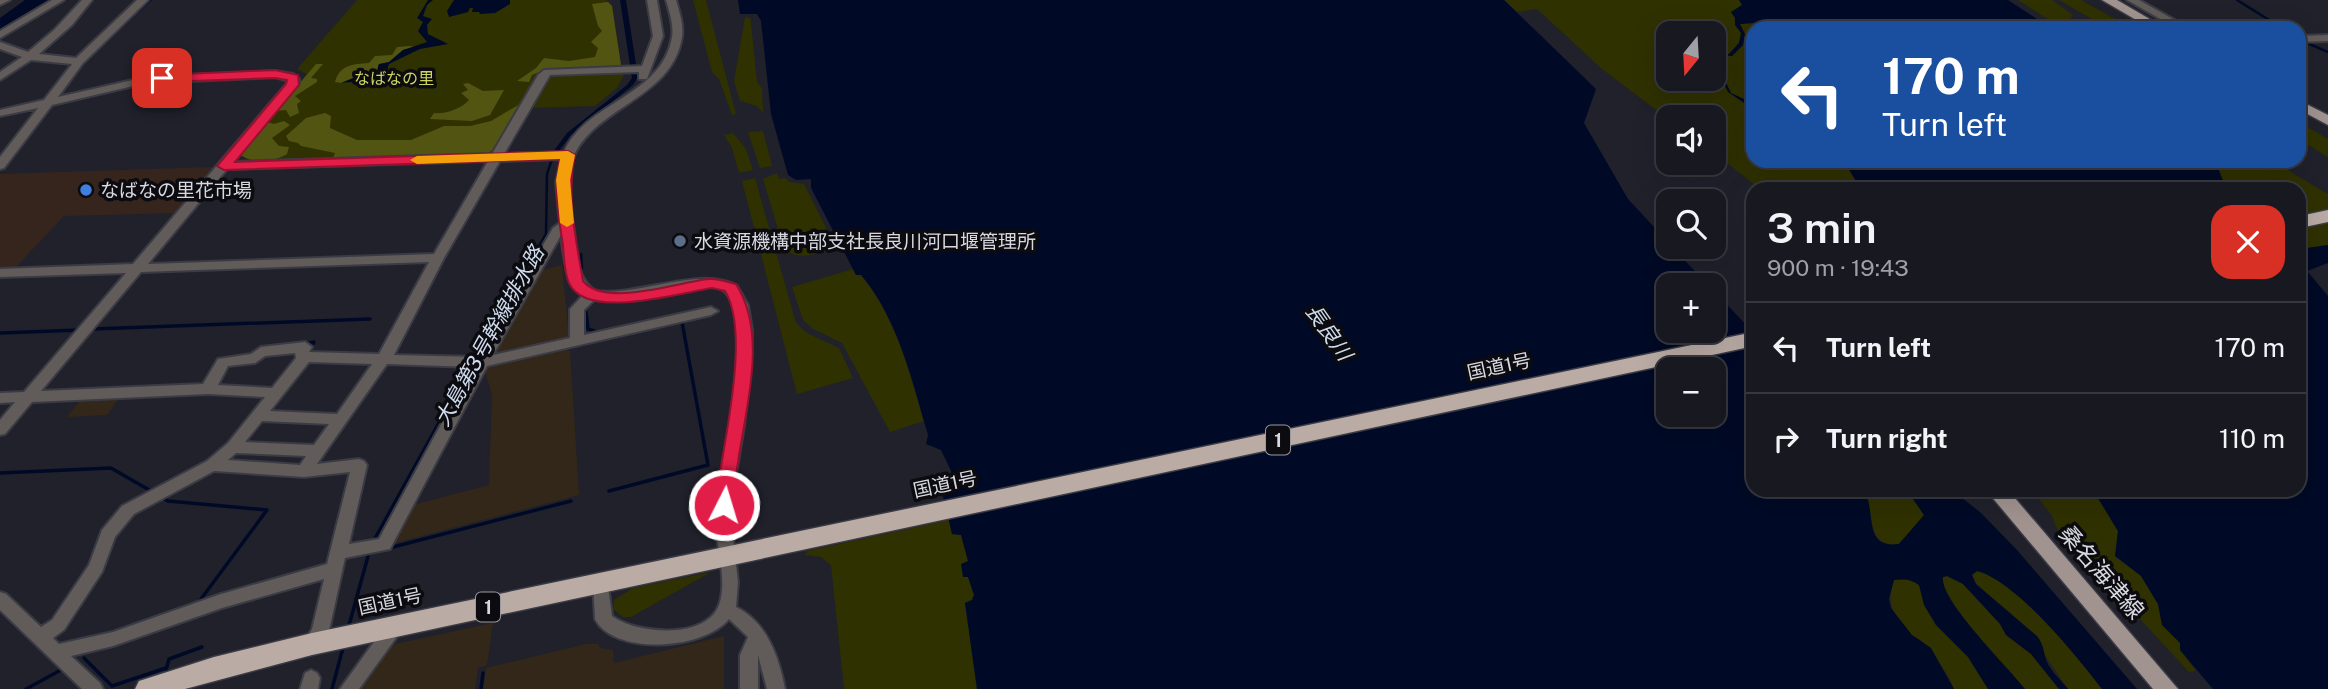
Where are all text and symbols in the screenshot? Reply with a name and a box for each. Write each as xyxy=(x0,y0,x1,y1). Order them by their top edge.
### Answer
north arrow xyxy=(1656,21,1726,91)
map controls xyxy=(1656,21,1726,427)
text: 170 m xyxy=(1882,47,2020,105)
pin xyxy=(132,48,192,108)
icon: left xyxy=(1767,49,1858,140)
icon: arrive xyxy=(143,59,181,97)
park label: なばなの里 xyxy=(354,69,434,88)
button: sound xyxy=(1656,105,1726,175)
text: Turn left xyxy=(1882,106,2007,143)
place label: なばなの里花市場 xyxy=(100,179,252,201)
marker: なばなの里花市場 xyxy=(78,182,94,198)
button: search xyxy=(1656,189,1726,259)
text: 3 min xyxy=(1767,203,1877,252)
button: close xyxy=(2211,205,2285,279)
place label: 水資源機構中部支社長良川河口堰管理所 xyxy=(694,230,1036,252)
marker: 水資源機構中部支社長良川河口堰管理所 xyxy=(672,233,688,249)
water label: 大島第3号幹線排水路 xyxy=(429,240,550,430)
text: 900 m · 19:43 xyxy=(1767,254,1909,281)
button: + xyxy=(1656,273,1726,343)
water label: 長良川 xyxy=(1301,299,1358,367)
icon: left xyxy=(1767,329,1805,367)
text: Turn left xyxy=(1826,332,1931,363)
text: 170 m xyxy=(2215,332,2285,363)
street label: 国道1号 xyxy=(1465,349,1533,383)
button: − xyxy=(1656,357,1726,427)
icon: right xyxy=(1767,420,1805,458)
text: Turn right xyxy=(1826,423,1948,454)
text: 110 m xyxy=(2219,423,2285,454)
road number: 1 xyxy=(1266,426,1290,454)
street label: 国道1号 xyxy=(911,467,979,501)
position arrow xyxy=(687,468,761,542)
street label: 桑名海津線 xyxy=(2054,520,2150,624)
street label: 国道1号 xyxy=(356,584,424,618)
road number: 1 xyxy=(476,592,500,622)

